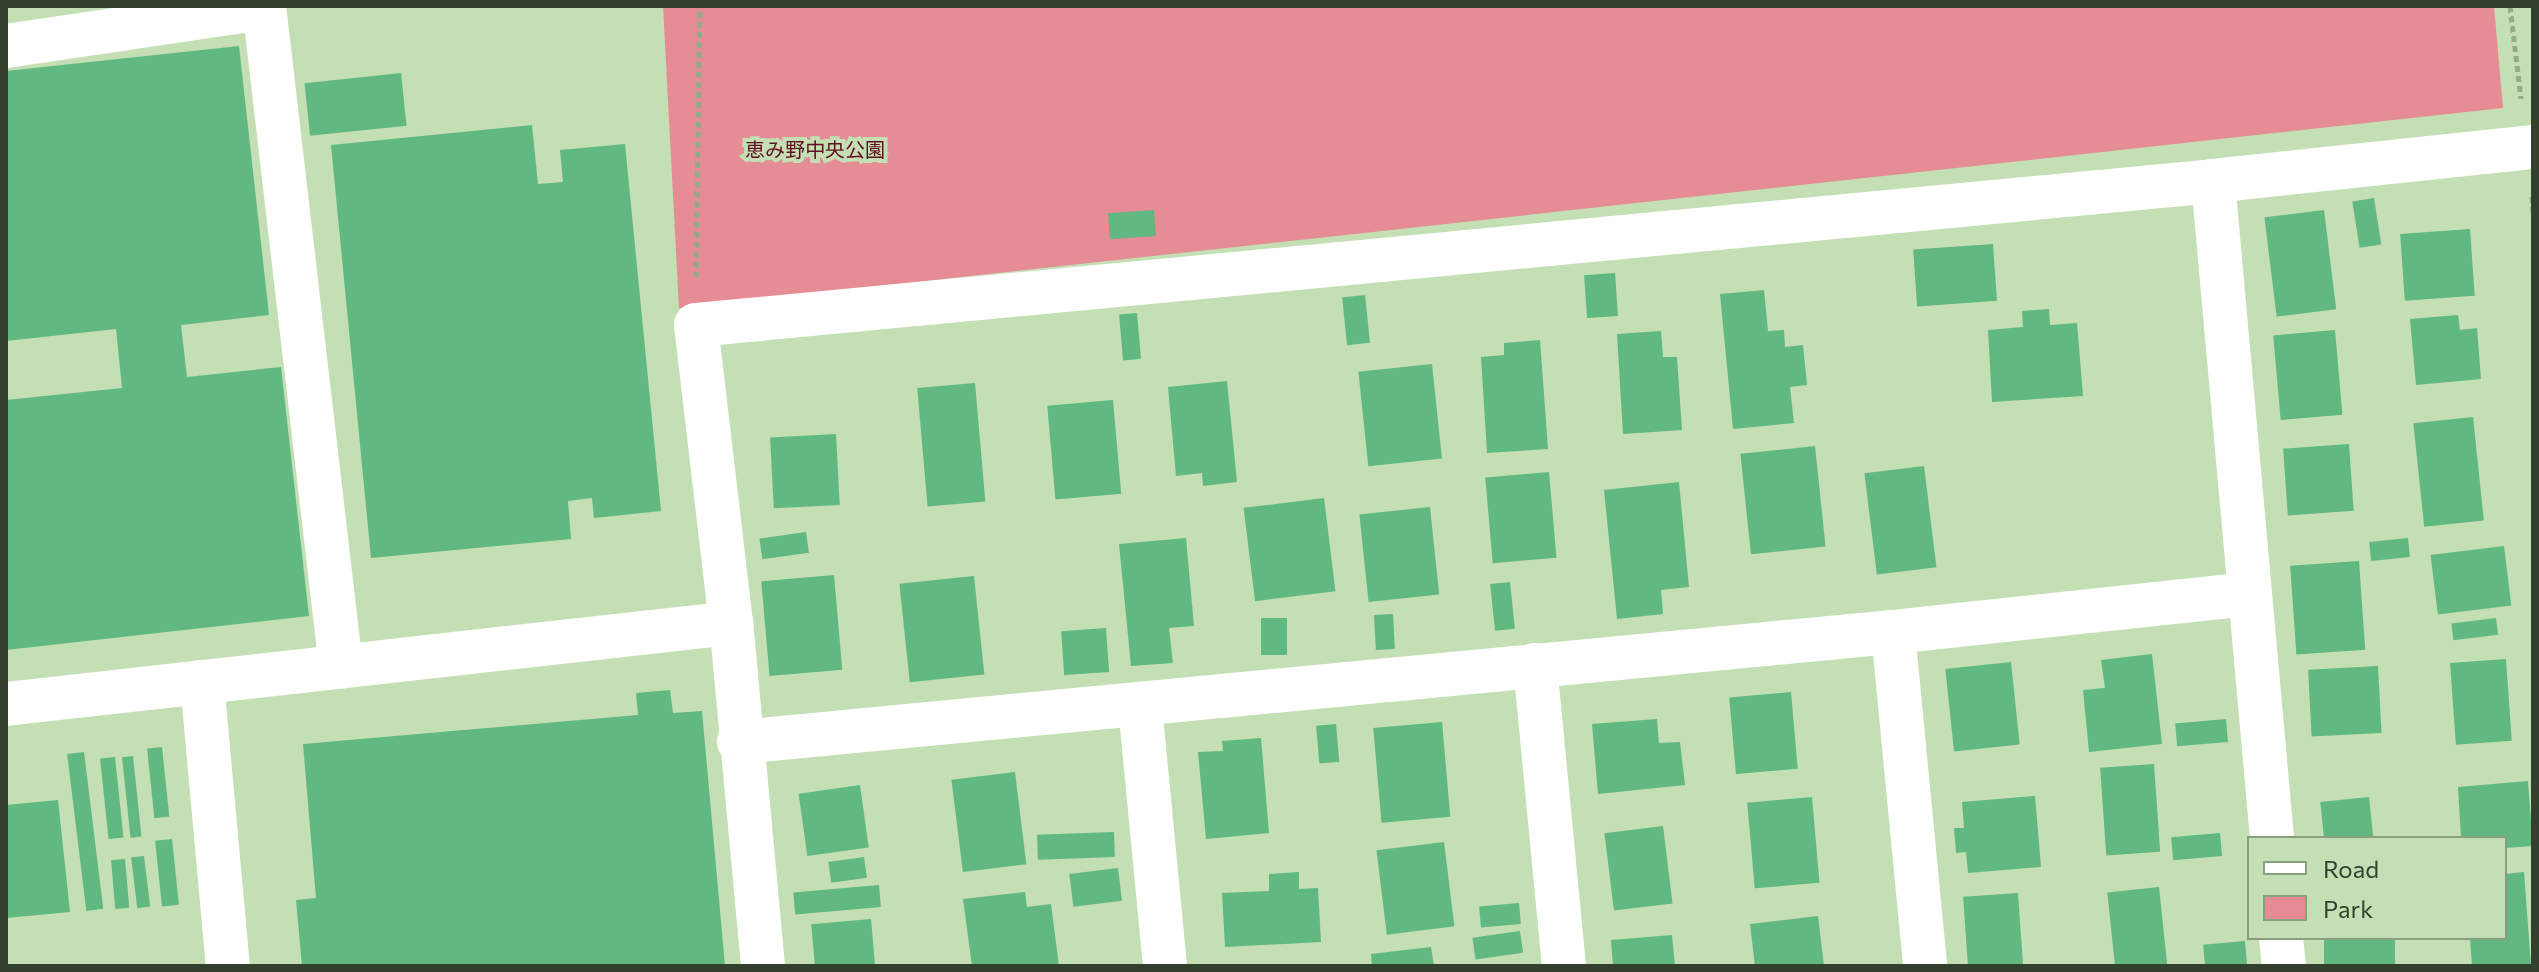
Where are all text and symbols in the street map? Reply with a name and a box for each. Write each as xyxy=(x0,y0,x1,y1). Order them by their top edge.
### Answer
park label: 恵み野中央公園 xyxy=(745,137,885,161)
legend xyxy=(2247,836,2507,940)
text: Road xyxy=(2323,854,2379,883)
text: Park xyxy=(2323,894,2373,923)

